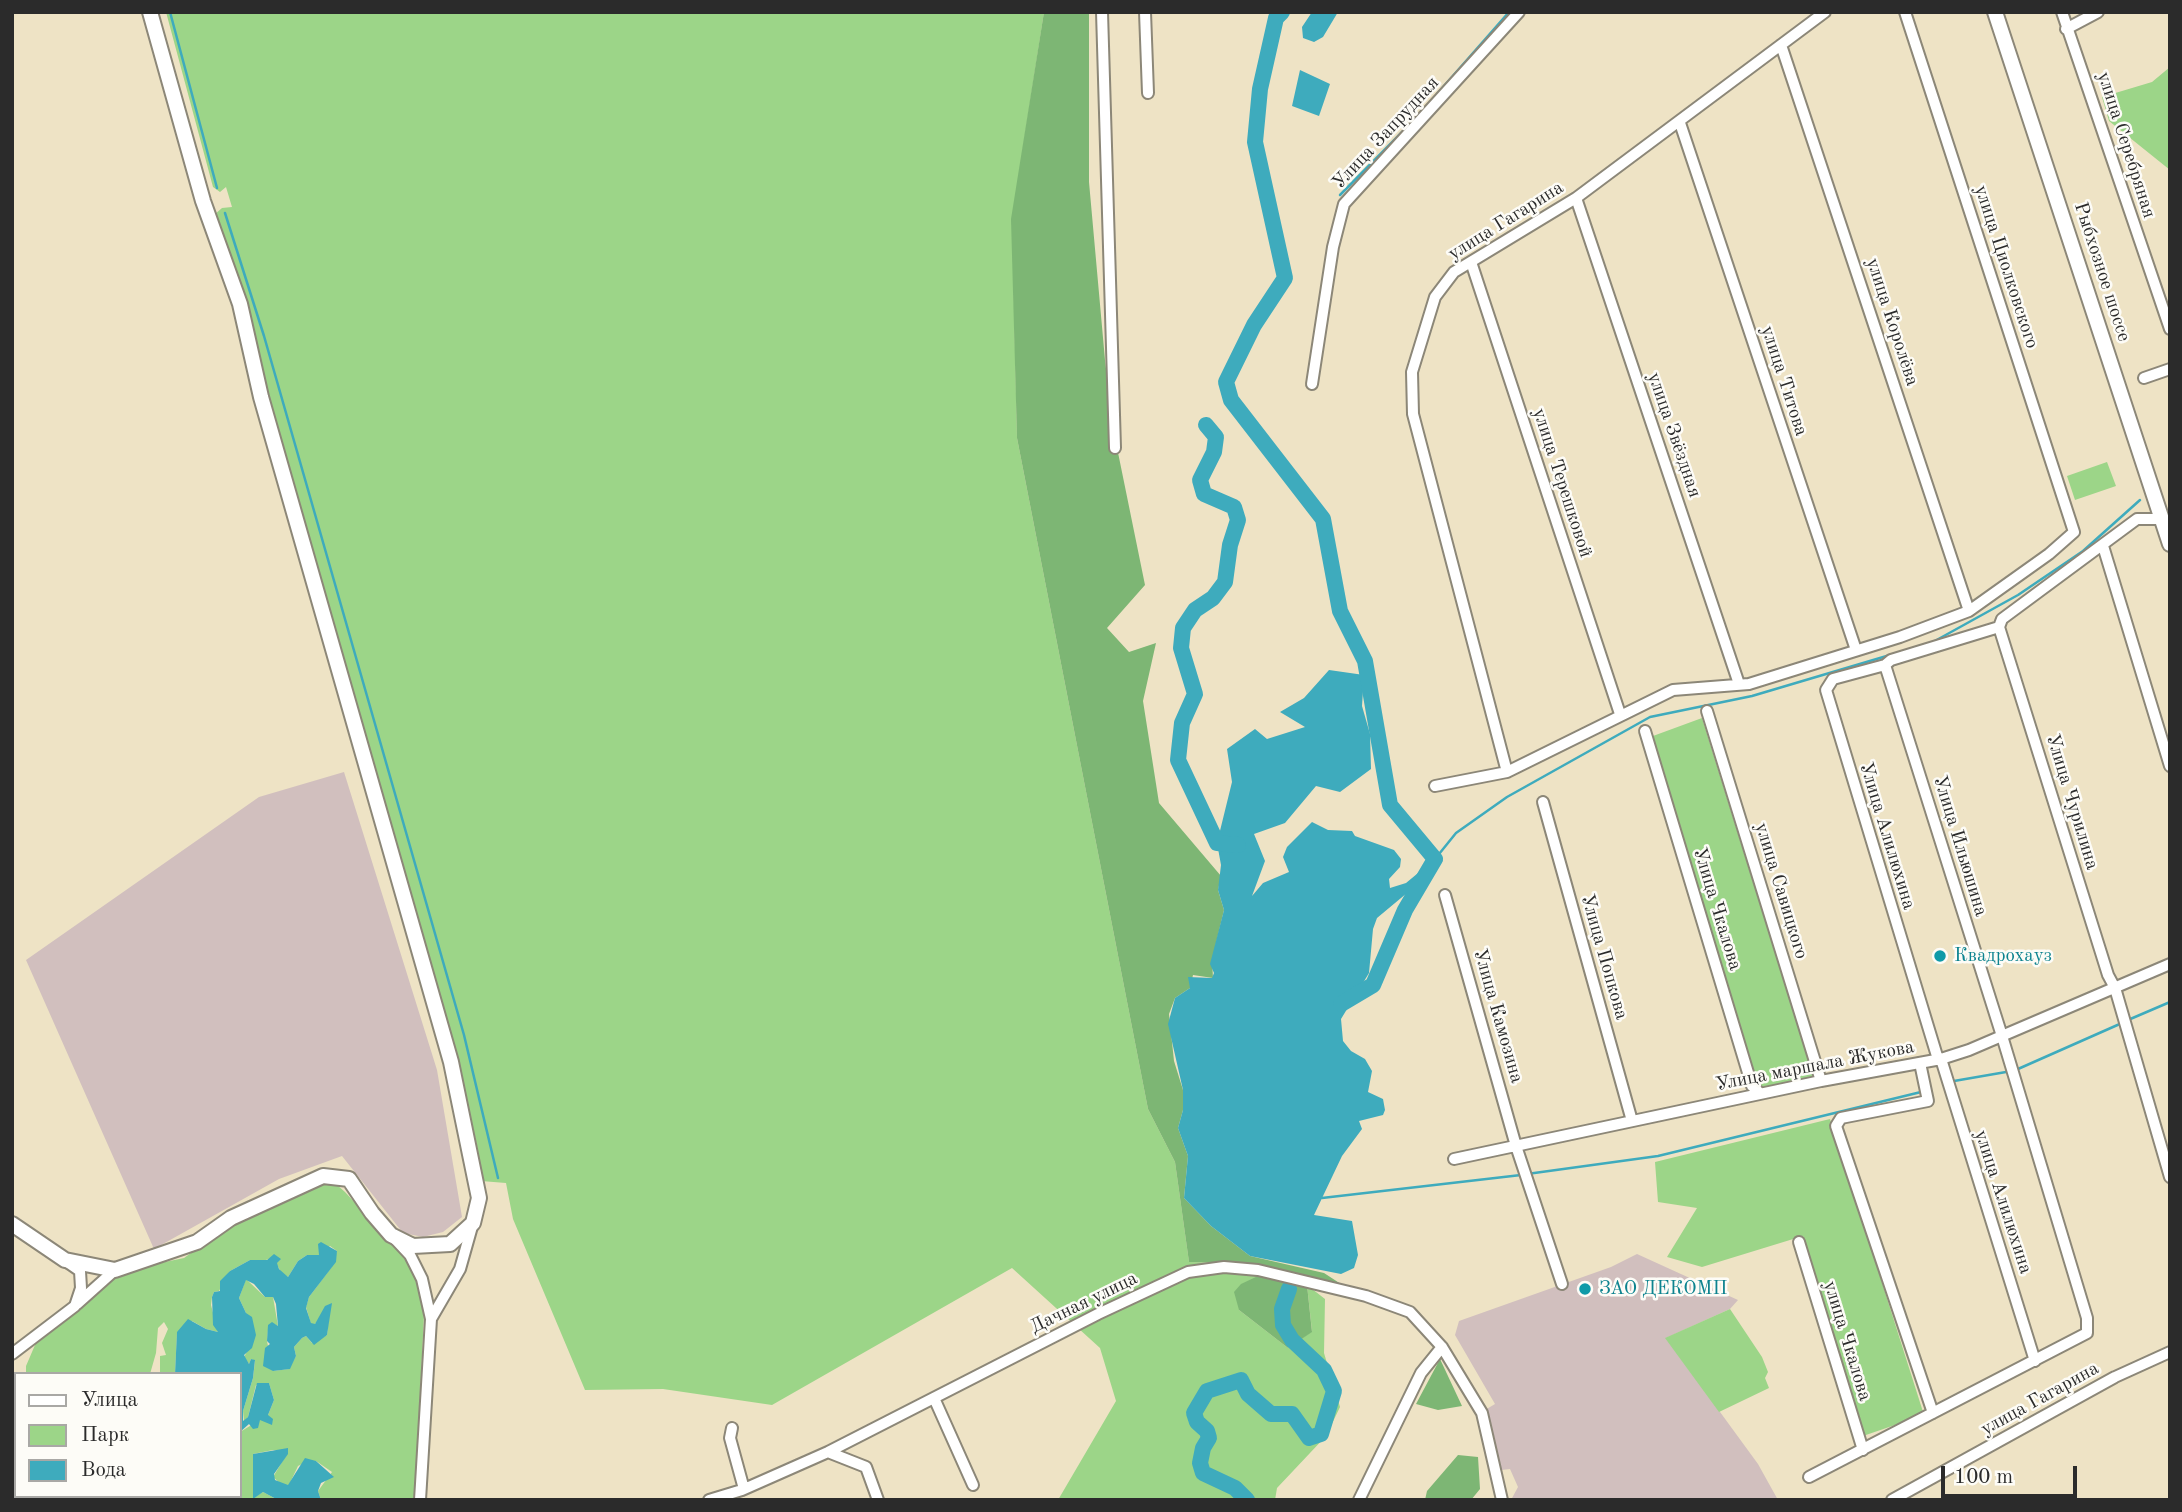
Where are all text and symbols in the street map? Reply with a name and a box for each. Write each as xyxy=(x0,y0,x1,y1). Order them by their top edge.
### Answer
street label: улица Серебряная xyxy=(2092,69,2160,221)
street label: Улица Запрудная xyxy=(1328,72,1444,194)
street label: улица Гагарина xyxy=(1444,176,1568,266)
street label: улица Циолковского xyxy=(1969,182,2043,352)
street label: Рыбхозное шоссе xyxy=(2069,199,2135,345)
street label: улица Королёва xyxy=(1861,255,1923,389)
street label: улица Титова xyxy=(1755,323,1813,439)
street label: улица Звёздная xyxy=(1642,369,1706,501)
street label: улица Терешковой xyxy=(1527,405,1597,561)
street label: Улица Чурилина xyxy=(2041,731,2103,873)
street label: Улица Алилюхина xyxy=(1854,760,1920,912)
street label: Улица Ильюшина xyxy=(1928,773,1992,919)
street label: улица Савицкого xyxy=(1749,820,1813,962)
street label: Улица Чкалова xyxy=(1688,845,1746,973)
street label: Улица Попкова xyxy=(1575,892,1633,1022)
place label: Квадрохауз xyxy=(1954,945,2052,967)
street label: Улица Камозина xyxy=(1468,946,1528,1086)
marker: Квадрохауз xyxy=(1932,948,1948,964)
street label: Улица маршала Жукова xyxy=(1714,1036,1916,1096)
street label: улица Алилюхина xyxy=(1969,1127,2037,1277)
street label: Дачная улица xyxy=(1027,1267,1141,1339)
place label: ЗАО ДЕКОМП xyxy=(1599,1278,1728,1300)
street label: улица Чкалова xyxy=(1818,1278,1876,1404)
marker: ЗАО ДЕКОМП xyxy=(1577,1281,1593,1297)
street label: улица Гагарина xyxy=(1977,1357,2103,1441)
legend xyxy=(14,1372,242,1498)
text: Улица xyxy=(81,1390,138,1411)
text: Парк xyxy=(81,1425,129,1446)
scale bar xyxy=(1944,1452,2080,1496)
text: Вода xyxy=(81,1460,126,1481)
text: 100 m xyxy=(1954,1467,2013,1488)

